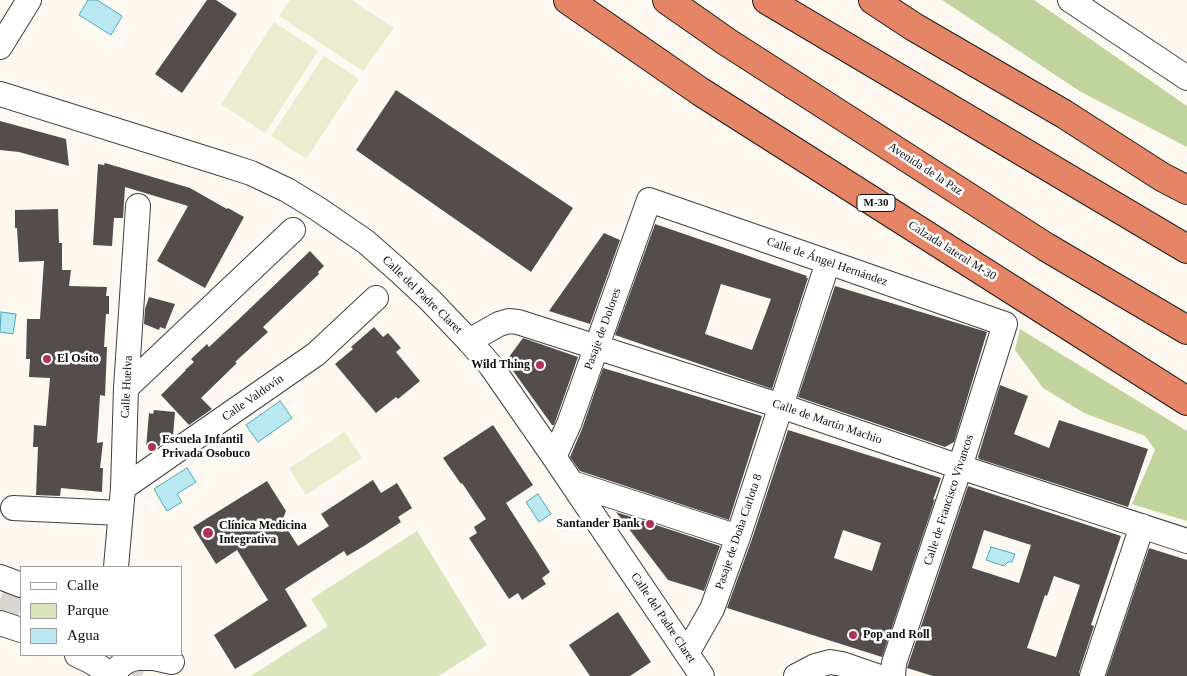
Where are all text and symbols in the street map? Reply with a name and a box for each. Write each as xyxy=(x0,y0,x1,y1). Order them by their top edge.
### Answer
street label: Avenida de la Paz xyxy=(885,140,965,198)
road number: M-30 xyxy=(857,194,895,212)
street label: Calzada lateral M-30 xyxy=(905,218,999,284)
street label: Calle de Ángel Hernández xyxy=(765,235,889,289)
street label: Calle del Padre Claret xyxy=(379,253,465,337)
street label: Pasaje de Dolores xyxy=(582,286,624,372)
place label: El Osito xyxy=(57,352,99,366)
marker: El Osito xyxy=(41,353,53,365)
street label: Calle Huelva xyxy=(118,355,136,419)
place label: Wild Thing xyxy=(471,358,530,372)
marker: Wild Thing xyxy=(534,359,546,371)
street label: Calle Valdovín xyxy=(220,372,286,424)
street label: Calle de Martín Machio xyxy=(770,396,884,448)
place label: Escuela Infantil Privada Osobuco xyxy=(162,433,250,461)
street label: Calle de Francisco Vivancos xyxy=(921,433,977,567)
marker: Escuela Infantil Privada Osobuco xyxy=(146,441,158,453)
street label: Pasaje de Doña Carlota 8 xyxy=(712,472,766,592)
place label: Santander Bank xyxy=(556,517,640,531)
marker: Santander Bank xyxy=(644,518,656,530)
place label: Clínica Medicina Integrativa xyxy=(219,519,307,547)
marker: Clínica Medicina Integrativa xyxy=(201,526,215,540)
legend xyxy=(20,566,182,656)
street label: Calle del Padre Claret xyxy=(627,570,699,666)
text: Calle xyxy=(67,577,99,593)
text: Parque xyxy=(67,602,109,618)
text: Agua xyxy=(67,627,100,643)
place label: Pop and Roll xyxy=(863,628,930,642)
marker: Pop and Roll xyxy=(847,629,859,641)

